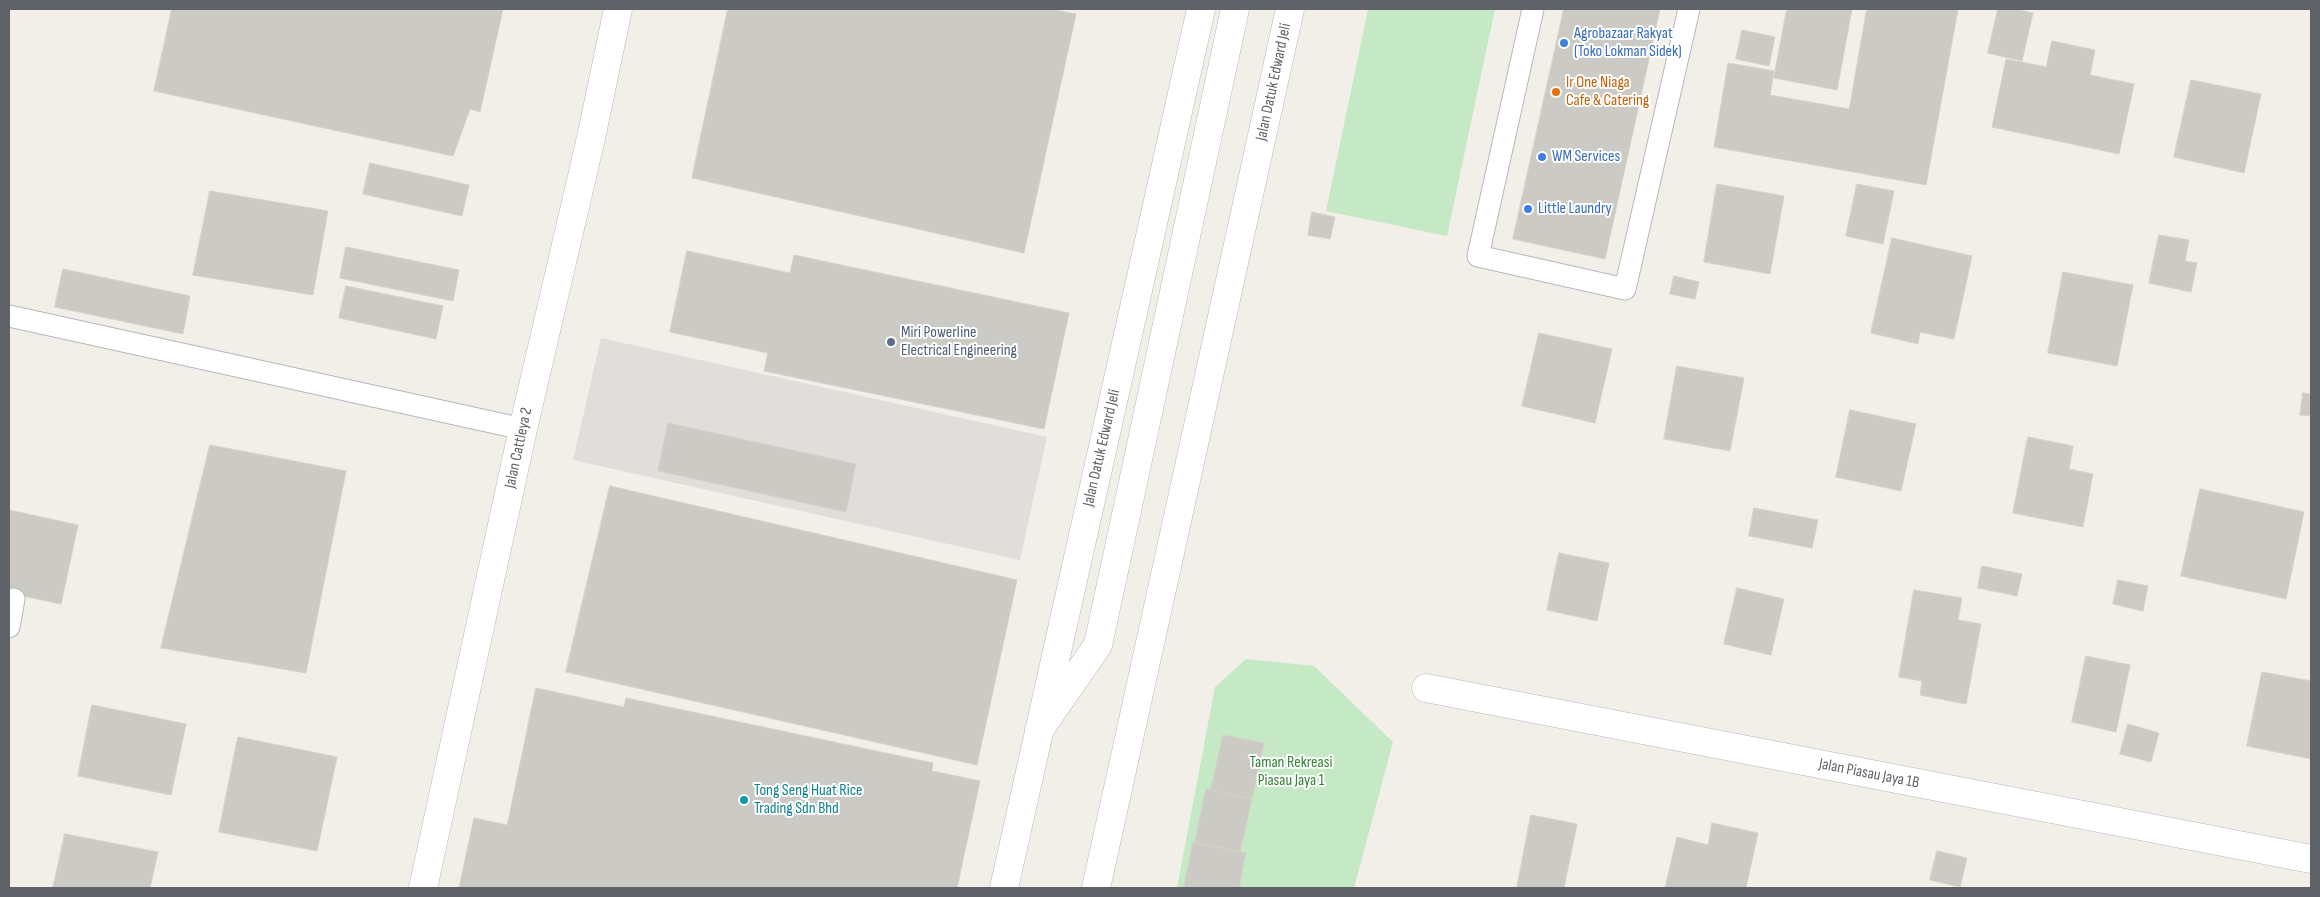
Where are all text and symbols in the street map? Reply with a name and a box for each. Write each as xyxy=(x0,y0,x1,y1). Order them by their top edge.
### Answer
street label: Jalan Datuk Edward Jeli xyxy=(1252,21,1296,143)
place label: Agrobazaar Rakyat (Toko Lokman Sidek) xyxy=(1574,24,1682,62)
marker: Agrobazaar Rakyat (Toko Lokman Sidek) xyxy=(1558,37,1570,49)
place label: Ir One Niaga Cafe & Catering xyxy=(1566,73,1649,111)
marker: Ir One Niaga Cafe & Catering xyxy=(1550,86,1562,98)
place label: WM Services xyxy=(1552,147,1620,167)
marker: WM Services xyxy=(1536,151,1548,163)
place label: Little Laundry xyxy=(1538,199,1612,219)
marker: Little Laundry xyxy=(1522,203,1534,215)
place label: Miri Powerline Electrical Engineering xyxy=(901,323,1017,361)
marker: Miri Powerline Electrical Engineering xyxy=(885,336,897,348)
street label: Jalan Datuk Edward Jeli xyxy=(1079,387,1125,509)
street label: Jalan Cattleya 2 xyxy=(501,406,537,490)
park label: Taman Rekreasi Piasau Jaya 1 xyxy=(1250,753,1332,791)
street label: Jalan Piasau Jaya 1B xyxy=(1817,755,1921,793)
place label: Tong Seng Huat Rice Trading Sdn Bhd xyxy=(754,781,862,819)
marker: Tong Seng Huat Rice Trading Sdn Bhd xyxy=(738,794,750,806)

